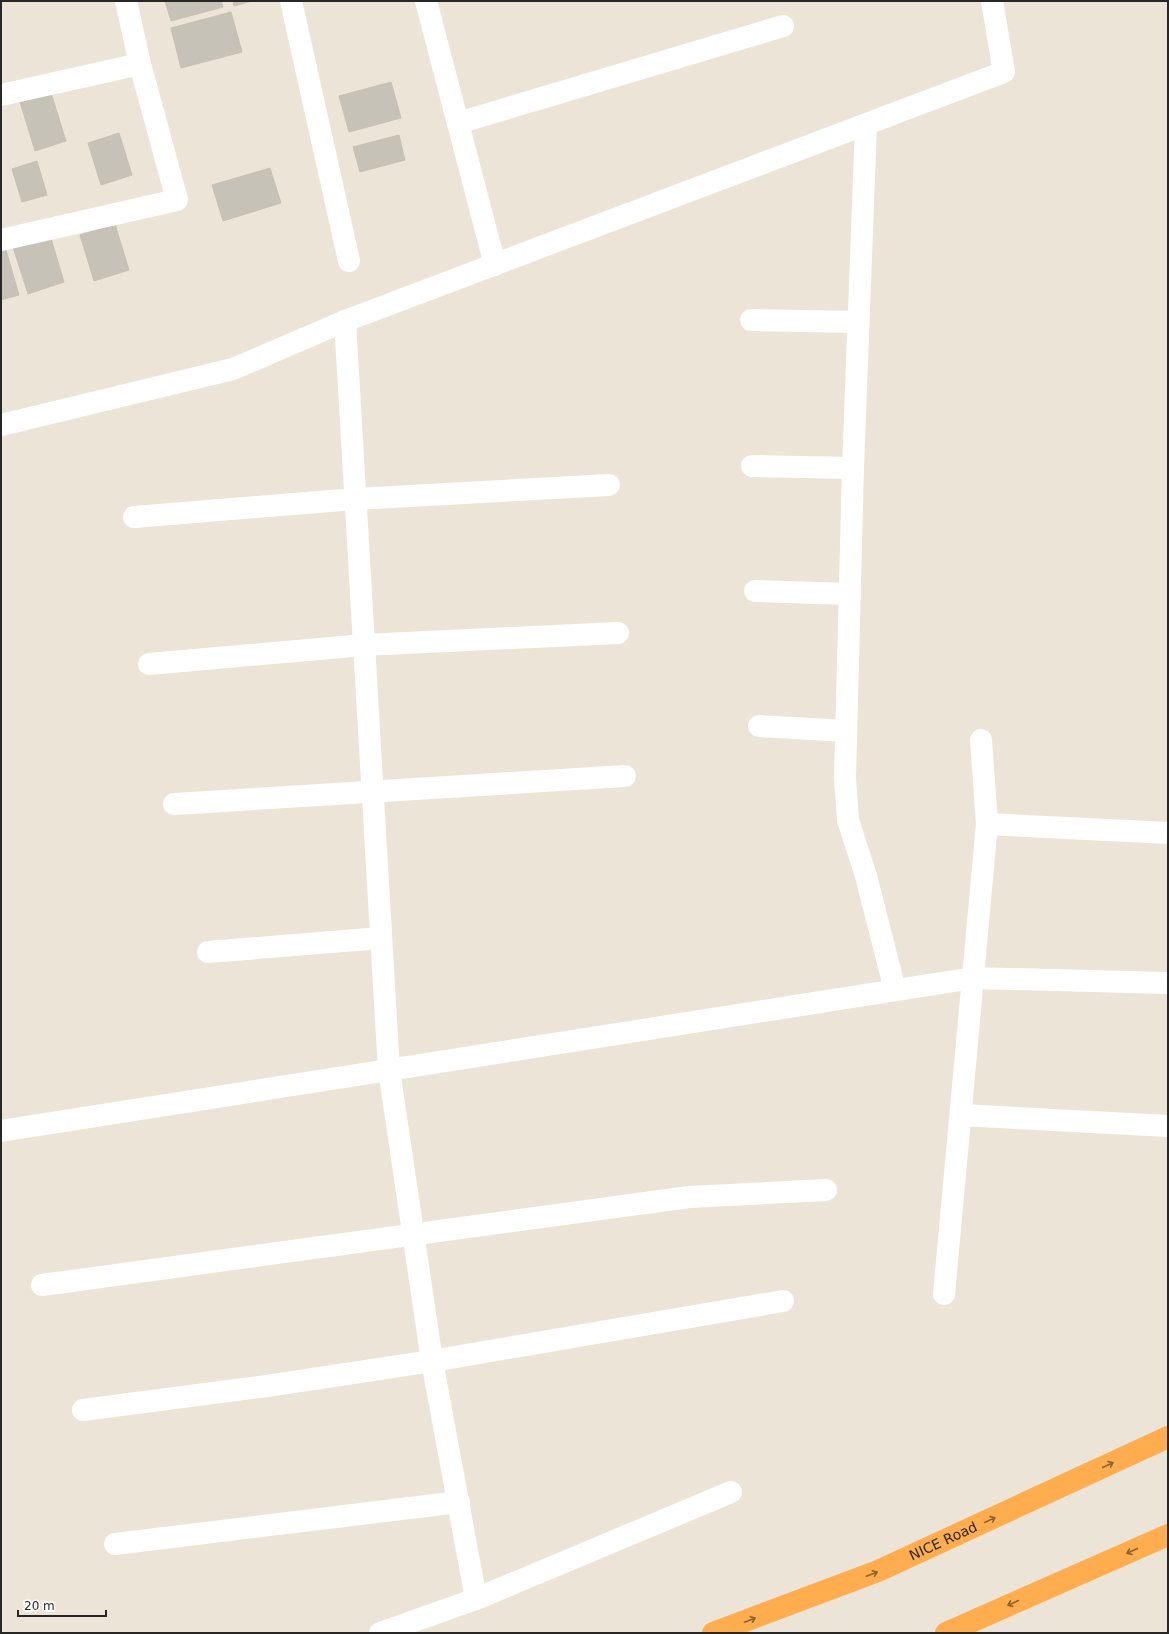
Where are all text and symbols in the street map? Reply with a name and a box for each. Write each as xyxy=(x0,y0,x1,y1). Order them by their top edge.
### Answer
one-way arrow xyxy=(1101,1461,1113,1468)
one-way arrow xyxy=(983,1516,995,1523)
street label: NICE Road xyxy=(907,1518,980,1563)
one-way arrow xyxy=(1127,1547,1139,1555)
one-way arrow xyxy=(865,1569,877,1577)
scale bar xyxy=(18,1592,106,1618)
text: 20 m xyxy=(24,1599,55,1613)
one-way arrow xyxy=(1008,1600,1020,1607)
one-way arrow xyxy=(744,1615,756,1623)

